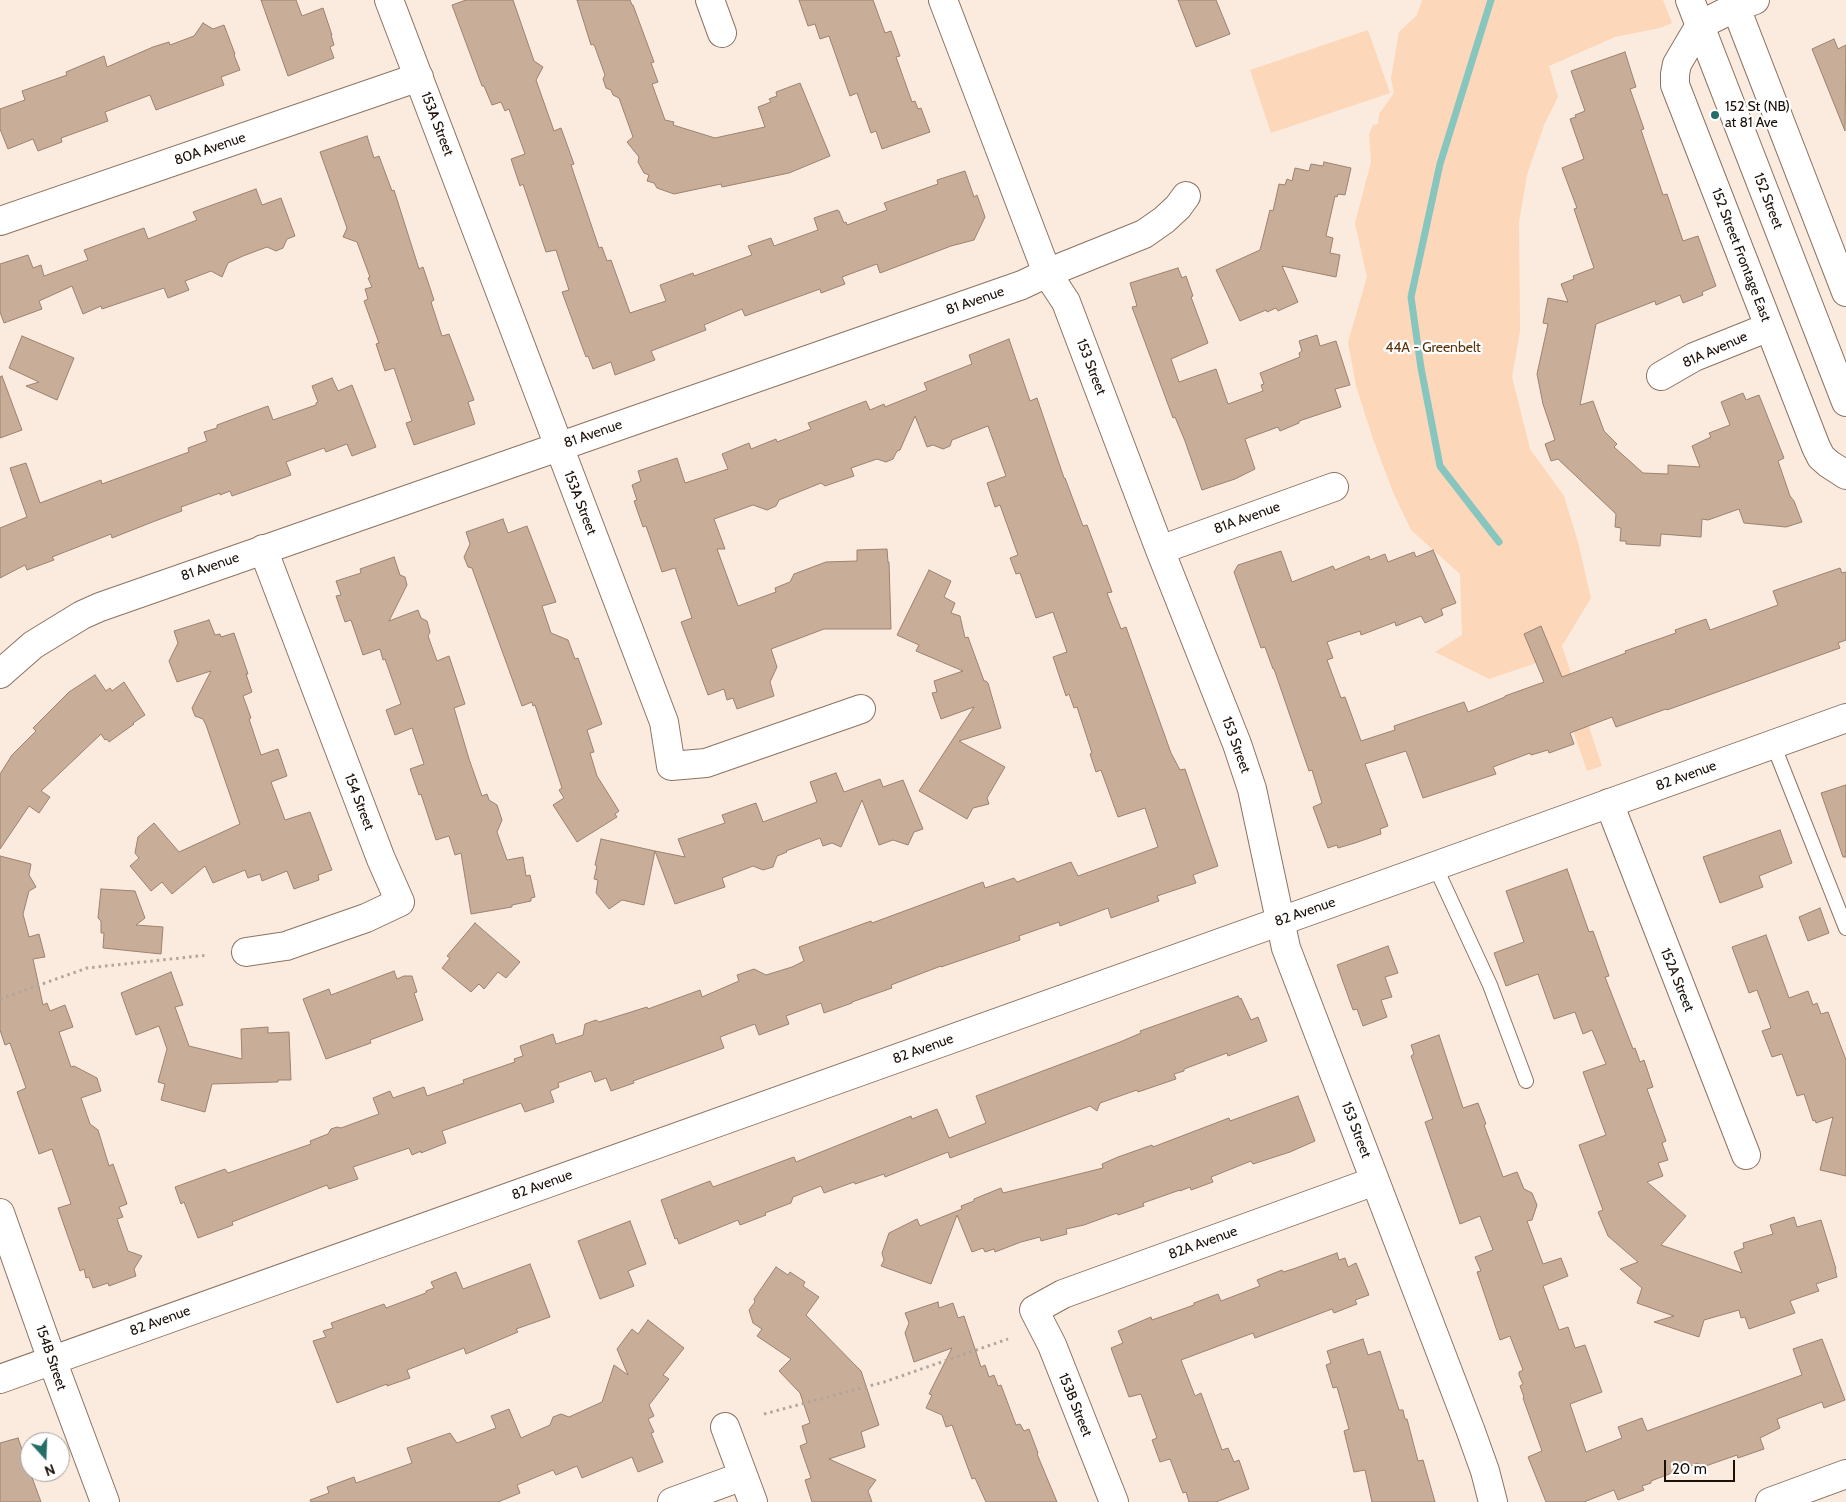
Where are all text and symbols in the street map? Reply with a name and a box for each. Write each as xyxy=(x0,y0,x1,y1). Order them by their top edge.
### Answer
street label: 153A Street xyxy=(417,89,457,159)
place label: 152 St (NB) at 81 Ave xyxy=(1725,99,1790,132)
marker: 152 St (NB) at 81 Ave xyxy=(1709,109,1721,121)
street label: 80A Avenue xyxy=(172,129,248,169)
street label: 152 Street xyxy=(1750,171,1786,231)
street label: 152 Street Frontage East xyxy=(1708,186,1774,324)
street label: 81 Avenue xyxy=(944,283,1006,319)
street label: 81A Avenue xyxy=(1680,328,1750,372)
street label: 153 Street xyxy=(1073,337,1109,397)
park label: 44A - Greenbelt xyxy=(1385,340,1481,356)
street label: 81 Avenue xyxy=(562,416,624,452)
street label: 153A Street xyxy=(560,468,600,538)
street label: 81A Avenue xyxy=(1212,498,1282,538)
street label: 81 Avenue xyxy=(179,549,241,585)
street label: 153 Street xyxy=(1218,714,1254,776)
street label: 82 Avenue xyxy=(1653,757,1719,795)
street label: 154 Street xyxy=(341,771,377,833)
street label: 82 Avenue xyxy=(1272,894,1338,930)
street label: 152A Street xyxy=(1657,946,1697,1014)
street label: 82 Avenue xyxy=(890,1030,956,1068)
street label: 153 Street xyxy=(1338,1100,1374,1160)
street label: 82 Avenue xyxy=(509,1166,575,1204)
street label: 82A Avenue xyxy=(1166,1223,1240,1263)
street label: 82 Avenue xyxy=(127,1302,193,1340)
street label: 154B Street xyxy=(32,1323,70,1393)
street label: 153B Street xyxy=(1055,1371,1095,1439)
north arrow xyxy=(20,1432,70,1482)
scale bar xyxy=(1666,1450,1737,1482)
text: N xyxy=(42,1460,58,1480)
text: 20 m xyxy=(1672,1460,1707,1478)

